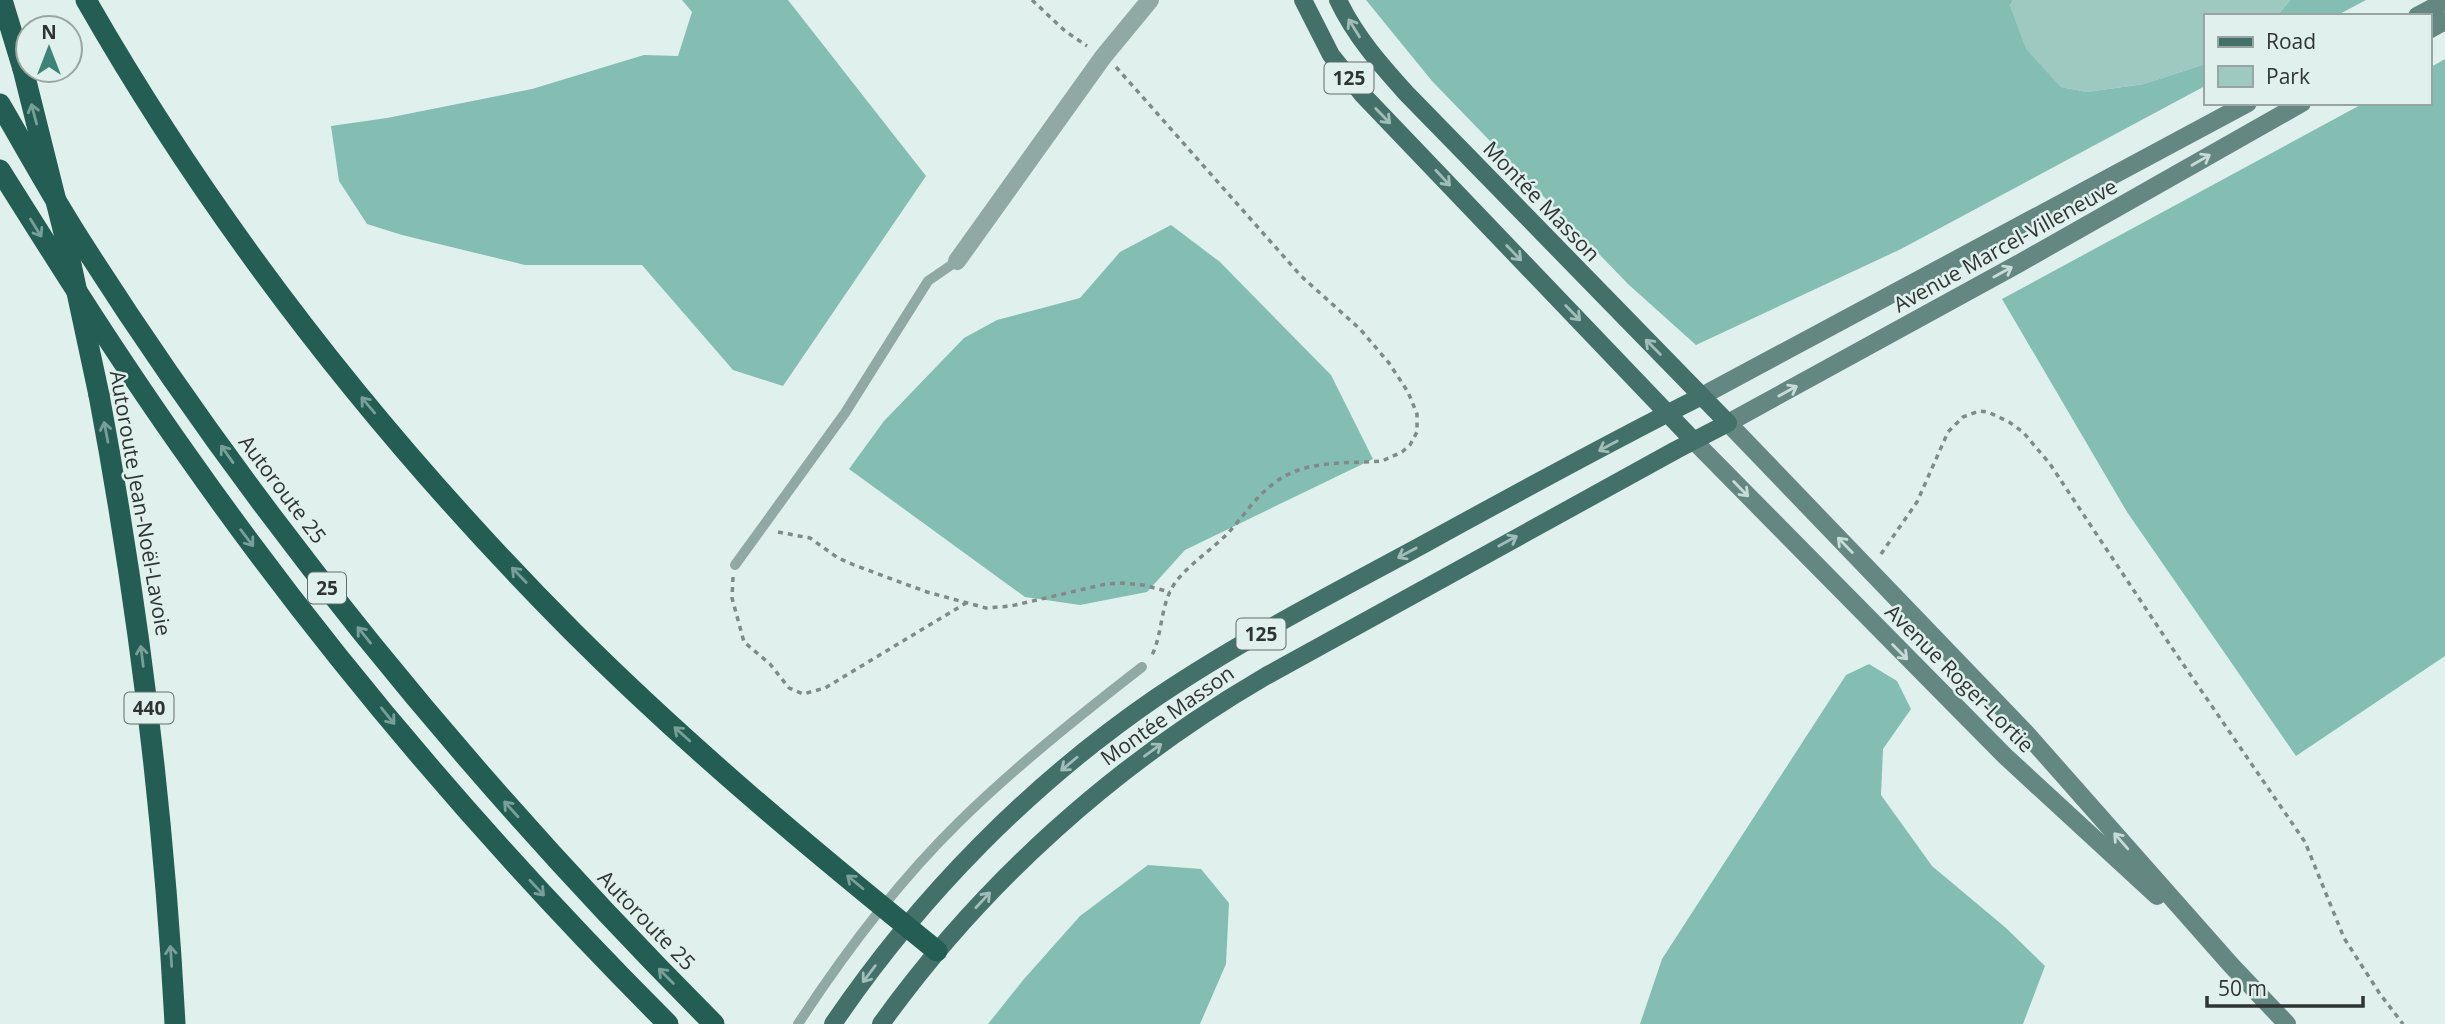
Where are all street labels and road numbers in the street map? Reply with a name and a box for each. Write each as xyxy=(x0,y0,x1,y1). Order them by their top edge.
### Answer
road number: 125 xyxy=(1324,62,1374,94)
street label: Montée Masson xyxy=(1477,135,1607,267)
street label: Avenue Marcel-Villeneuve xyxy=(1888,172,2122,318)
street label: Autoroute Jean-Noël-Lavoie xyxy=(104,368,178,638)
street label: Autoroute 25 xyxy=(233,429,333,549)
road number: 25 xyxy=(308,572,346,604)
street label: Avenue Roger-Lortie xyxy=(1880,598,2040,758)
road number: 125 xyxy=(1236,618,1286,650)
street label: Montée Masson xyxy=(1095,659,1239,771)
road number: 440 xyxy=(124,692,174,723)
street label: Autoroute 25 xyxy=(592,864,702,976)

